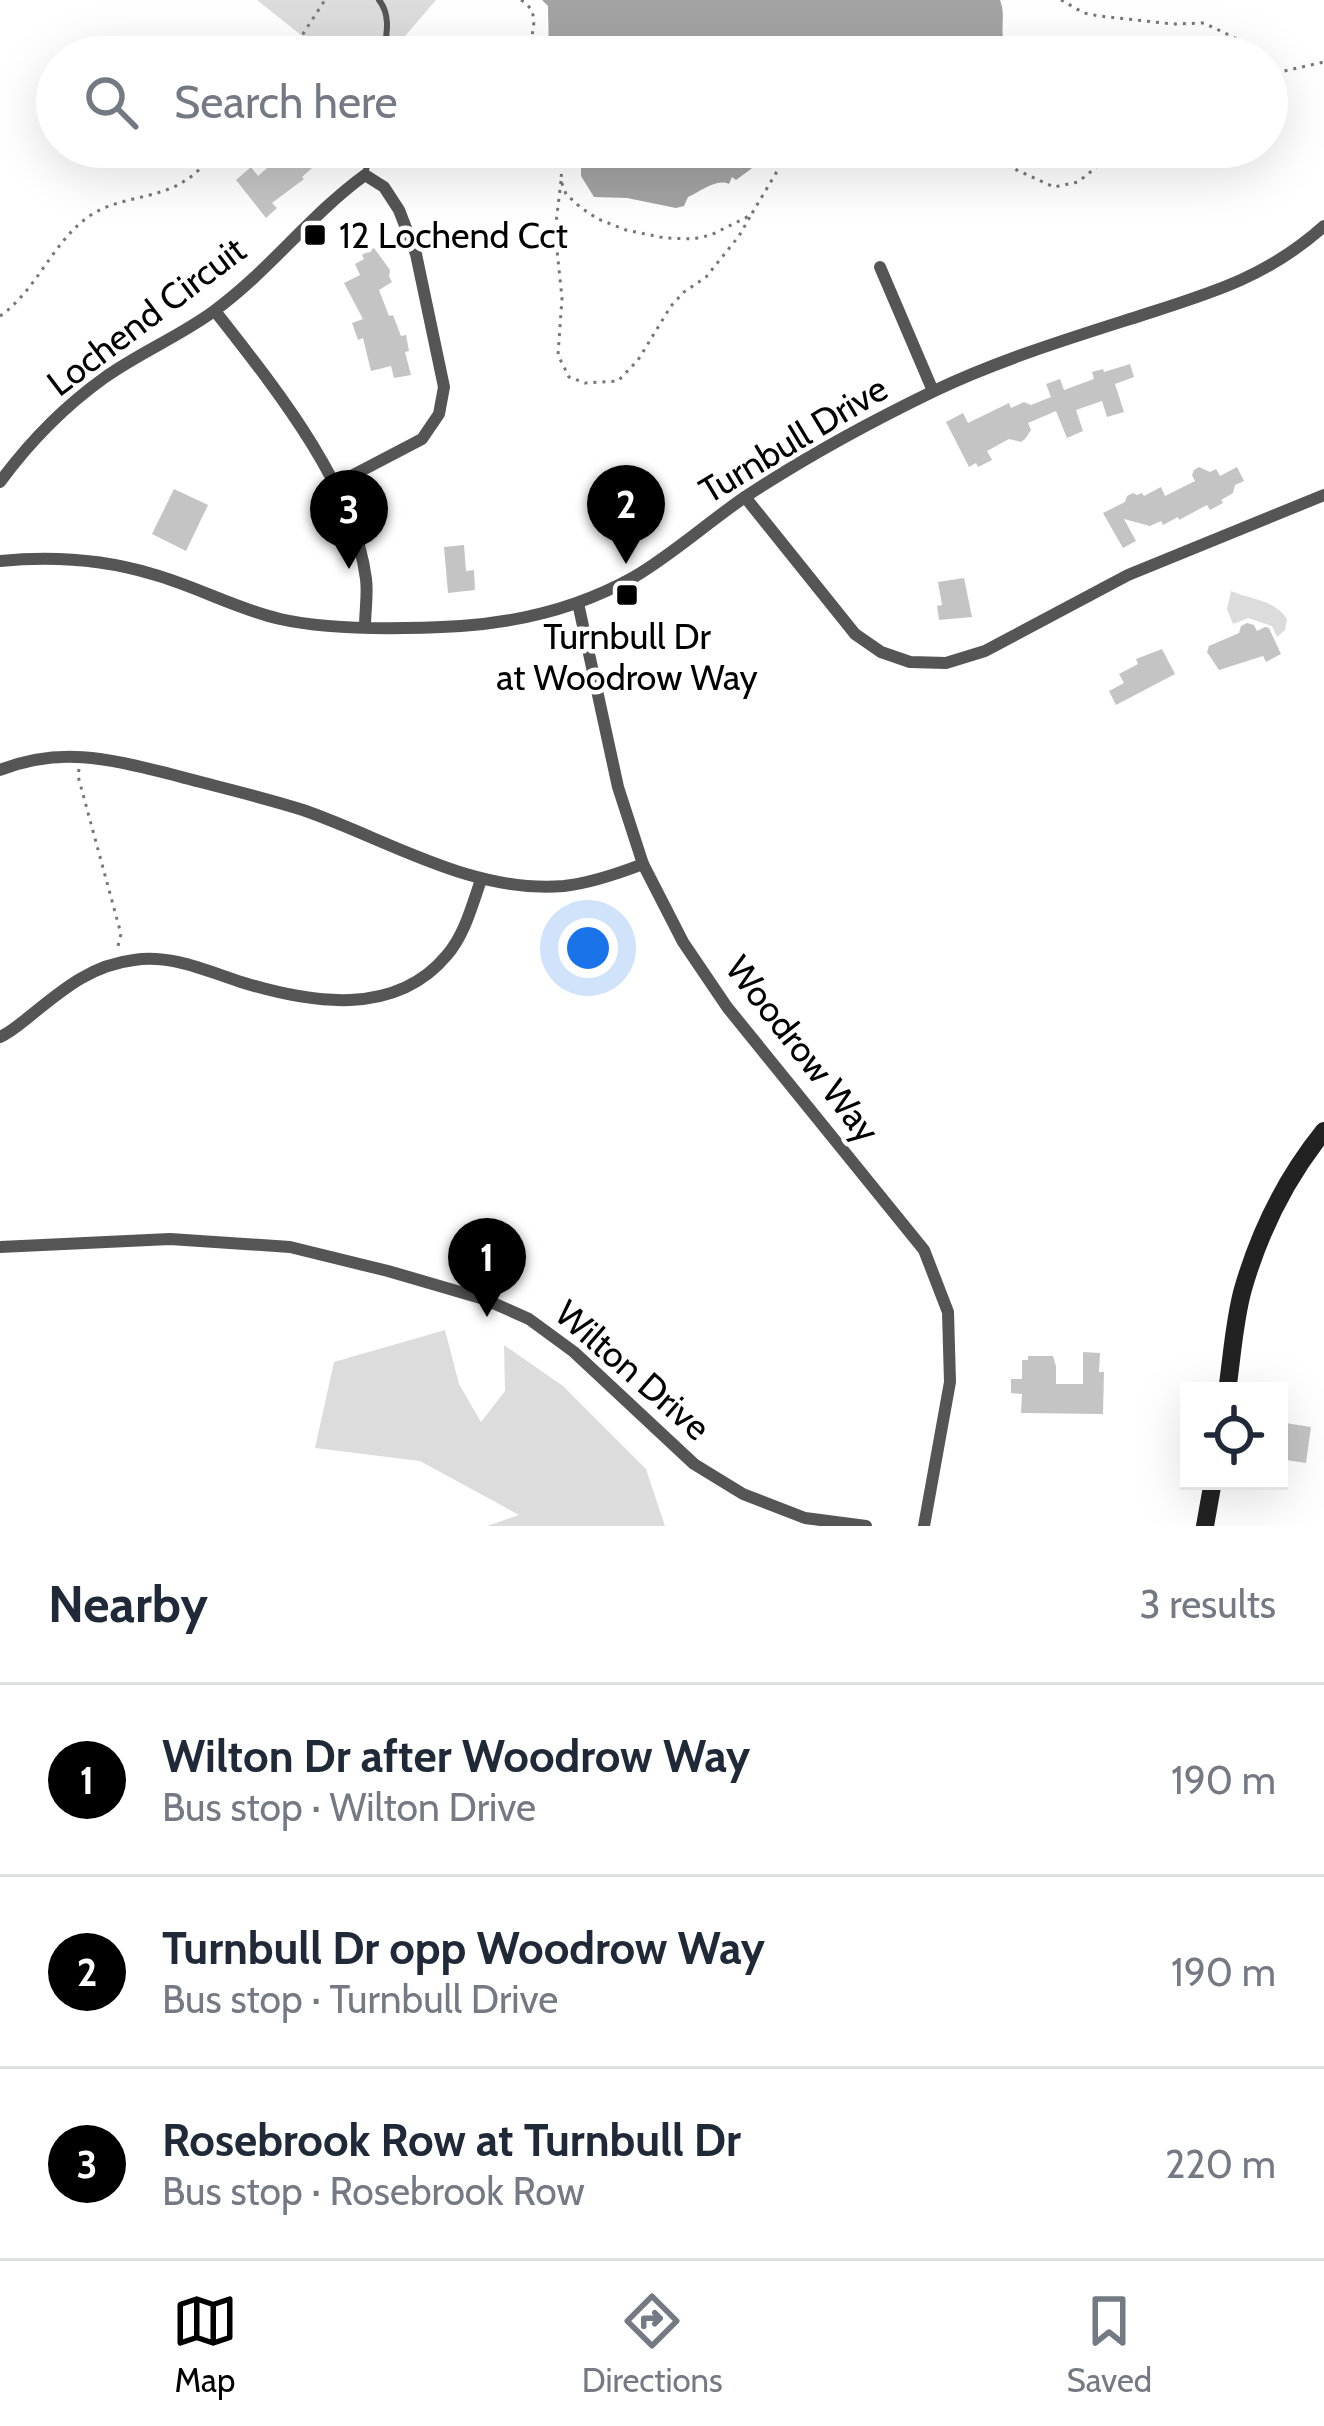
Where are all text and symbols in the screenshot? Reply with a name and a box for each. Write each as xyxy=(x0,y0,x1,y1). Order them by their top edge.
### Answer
search box xyxy=(36,36,1288,168)
icon: search xyxy=(78,69,144,135)
text: Search here xyxy=(174,75,398,129)
place label: 12 Lochend Cct xyxy=(339,213,568,257)
marker: 12 Lochend Cct xyxy=(302,222,328,248)
street label: Lochend Circuit xyxy=(38,227,254,405)
street label: Turnbull Drive xyxy=(691,366,895,512)
pin: 2 xyxy=(587,465,665,564)
pin: 3 xyxy=(310,470,388,569)
marker: Turnbull Dr at Woodrow Way xyxy=(614,582,640,608)
place label: Turnbull Dr at Woodrow Way xyxy=(496,614,758,699)
your location xyxy=(558,918,618,978)
street label: Woodrow Way xyxy=(717,947,889,1151)
pin: 1 xyxy=(448,1218,526,1317)
street label: Wilton Drive xyxy=(547,1291,719,1449)
map controls xyxy=(1180,1382,1288,1490)
button: locate xyxy=(1180,1382,1288,1490)
text: Nearby xyxy=(48,1573,208,1635)
text: 3 results xyxy=(1139,1580,1276,1628)
text: Wilton Dr after Woodrow Way xyxy=(162,1729,750,1783)
text: 1 xyxy=(80,1756,94,1804)
text: 190 m xyxy=(1171,1756,1276,1804)
text: Bus stop · Wilton Drive xyxy=(162,1783,536,1831)
text: Turnbull Dr opp Woodrow Way xyxy=(162,1921,765,1975)
text: 2 xyxy=(77,1948,97,1996)
text: 190 m xyxy=(1171,1948,1276,1996)
text: Bus stop · Turnbull Drive xyxy=(162,1975,558,2023)
text: Rosebrook Row at Turnbull Dr xyxy=(162,2113,741,2167)
text: 3 xyxy=(76,2140,98,2188)
text: 220 m xyxy=(1165,2140,1276,2188)
text: Bus stop · Rosebrook Row xyxy=(162,2167,585,2215)
tab: Map xyxy=(172,2288,238,2400)
tab: Directions xyxy=(582,2288,723,2400)
tab: Saved xyxy=(1066,2288,1152,2400)

